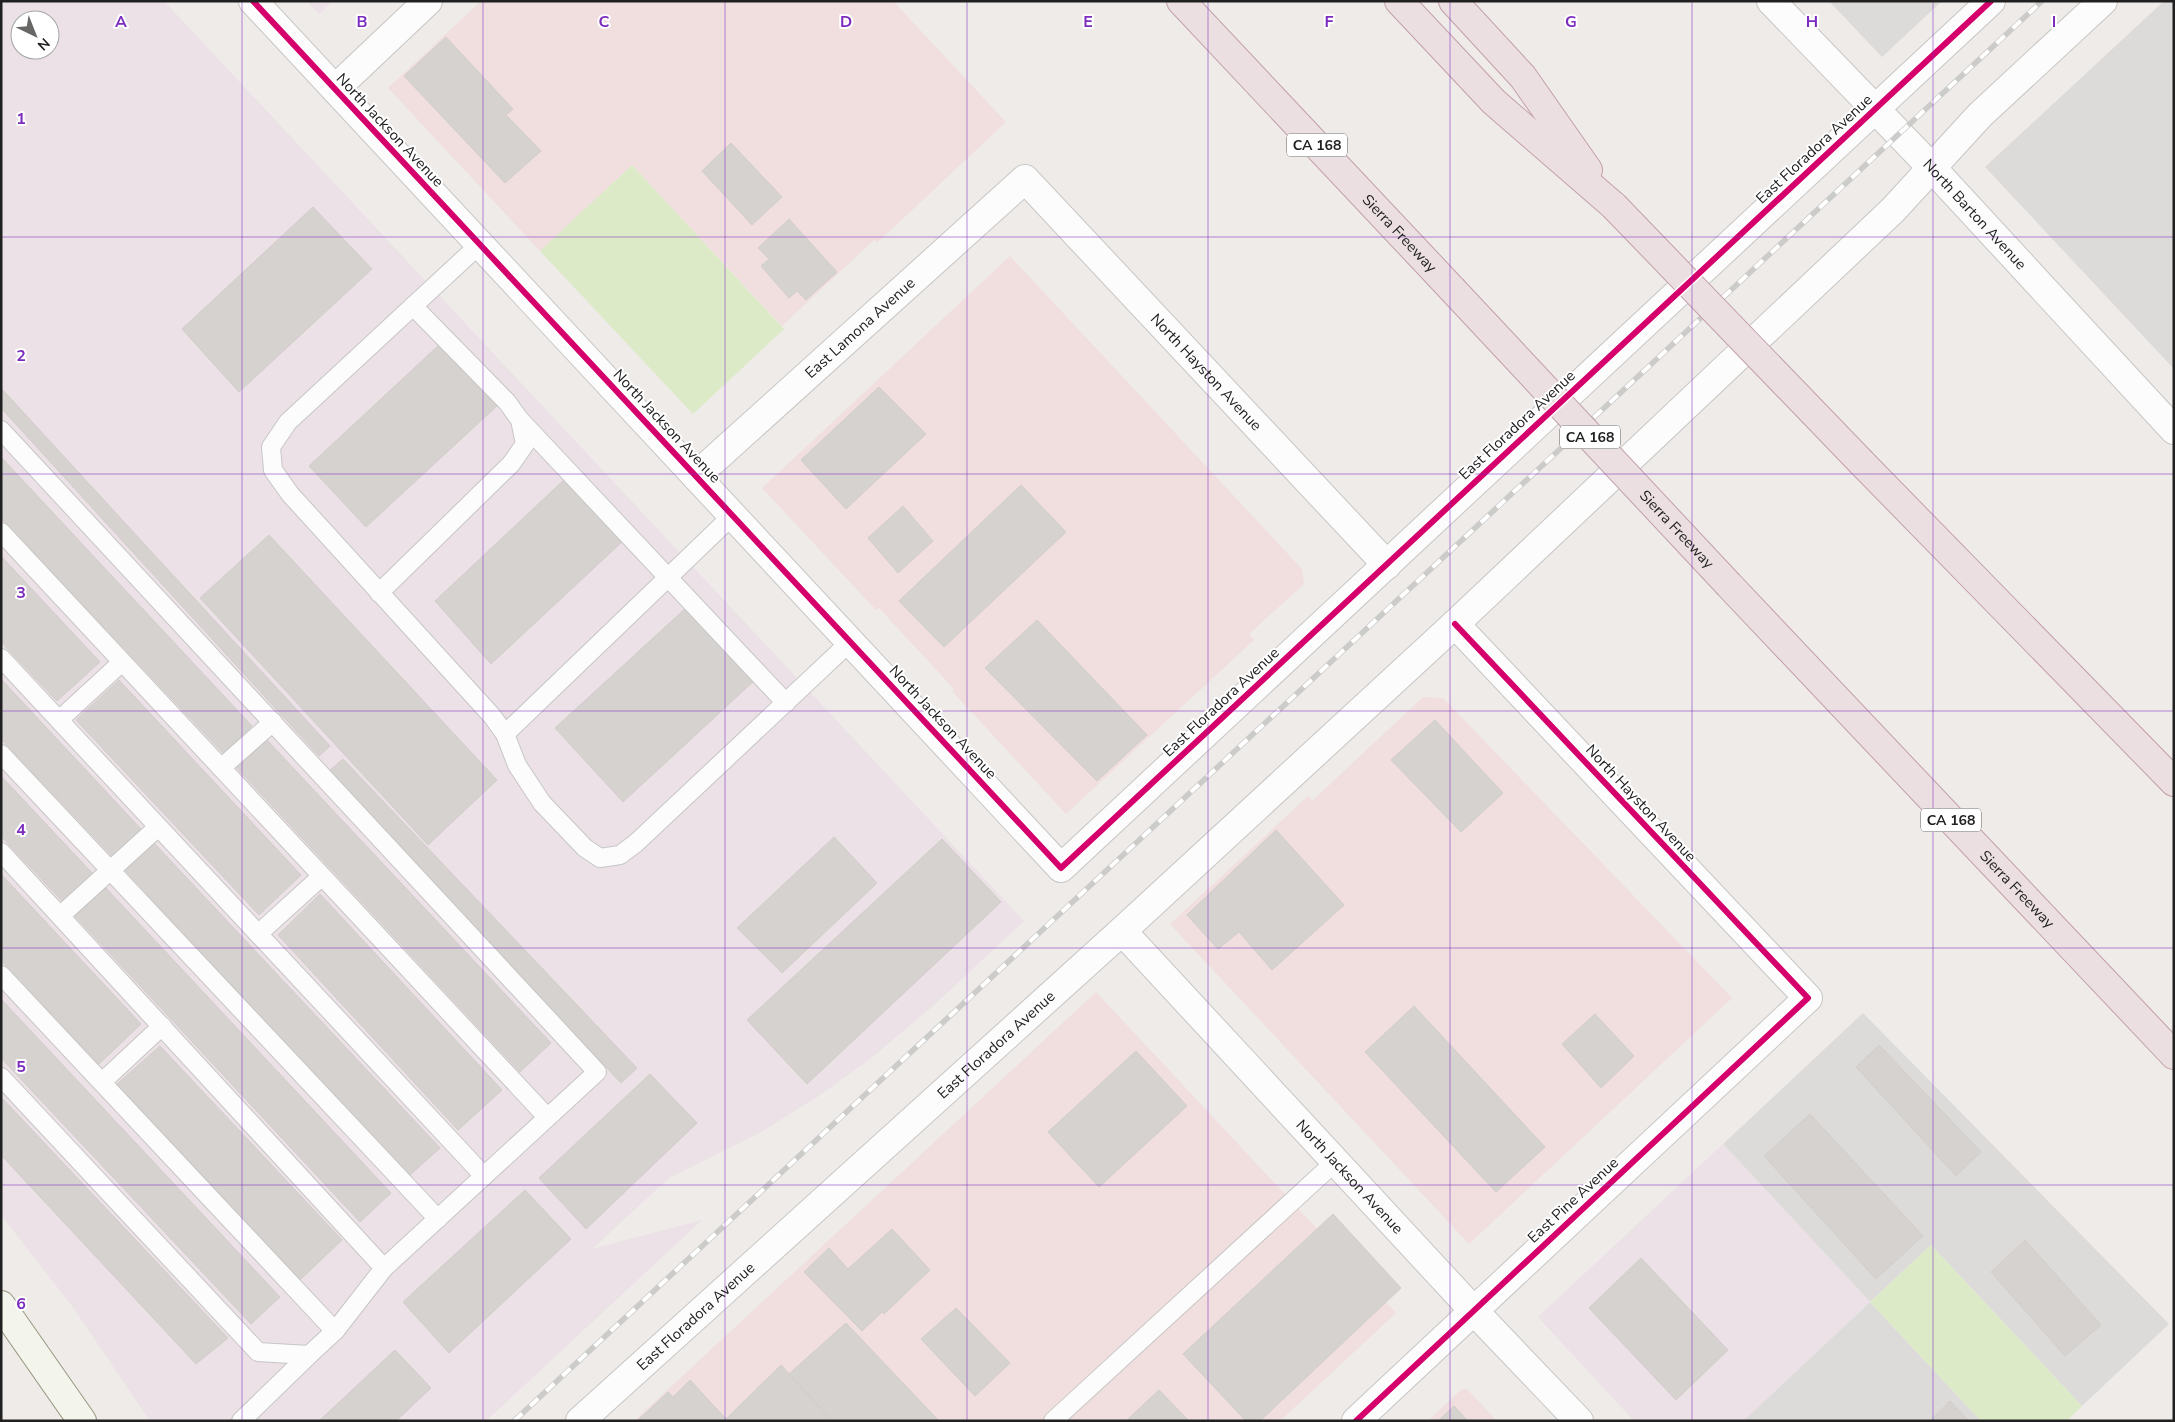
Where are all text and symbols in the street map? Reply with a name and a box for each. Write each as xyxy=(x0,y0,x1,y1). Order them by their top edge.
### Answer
north arrow xyxy=(10,10,60,60)
text: A xyxy=(115,11,127,33)
text: B xyxy=(356,11,368,33)
text: C xyxy=(599,11,610,33)
text: D xyxy=(840,11,852,33)
text: E xyxy=(1083,11,1093,33)
text: F xyxy=(1325,11,1334,33)
text: G xyxy=(1565,11,1577,33)
text: H xyxy=(1806,11,1818,33)
text: I xyxy=(2052,11,2056,33)
text: N xyxy=(33,34,54,55)
street label: North Jackson Avenue xyxy=(332,69,448,191)
street label: East Floradora Avenue xyxy=(1752,90,1876,208)
text: 1 xyxy=(16,108,26,130)
road number: CA 168 xyxy=(1287,134,1347,156)
street label: North Barton Avenue xyxy=(1919,155,2031,274)
street label: Sierra Freeway xyxy=(1358,190,1442,277)
street label: East Lamona Avenue xyxy=(801,273,919,383)
street label: North Hayston Avenue xyxy=(1146,309,1266,435)
text: 2 xyxy=(16,345,26,367)
street label: North Jackson Avenue xyxy=(609,365,725,487)
street label: East Floradora Avenue xyxy=(1455,366,1579,484)
road number: CA 168 xyxy=(1560,426,1620,448)
street label: Sierra Freeway xyxy=(1635,486,1719,573)
text: 3 xyxy=(16,582,26,604)
street label: East Floradora Avenue xyxy=(1159,643,1283,761)
street label: North Jackson Avenue xyxy=(885,661,1001,783)
street label: North Hayston Avenue xyxy=(1581,740,1701,866)
road number: CA 168 xyxy=(1921,808,1981,832)
text: 4 xyxy=(16,819,26,841)
street label: Sierra Freeway xyxy=(1975,846,2059,933)
street label: East Floradora Avenue xyxy=(933,986,1059,1103)
text: 5 xyxy=(16,1056,26,1078)
street label: North Jackson Avenue xyxy=(1292,1115,1408,1238)
street label: East Pine Avenue xyxy=(1523,1153,1623,1247)
street label: East Floradora Avenue xyxy=(633,1258,759,1375)
text: 6 xyxy=(16,1293,26,1315)

